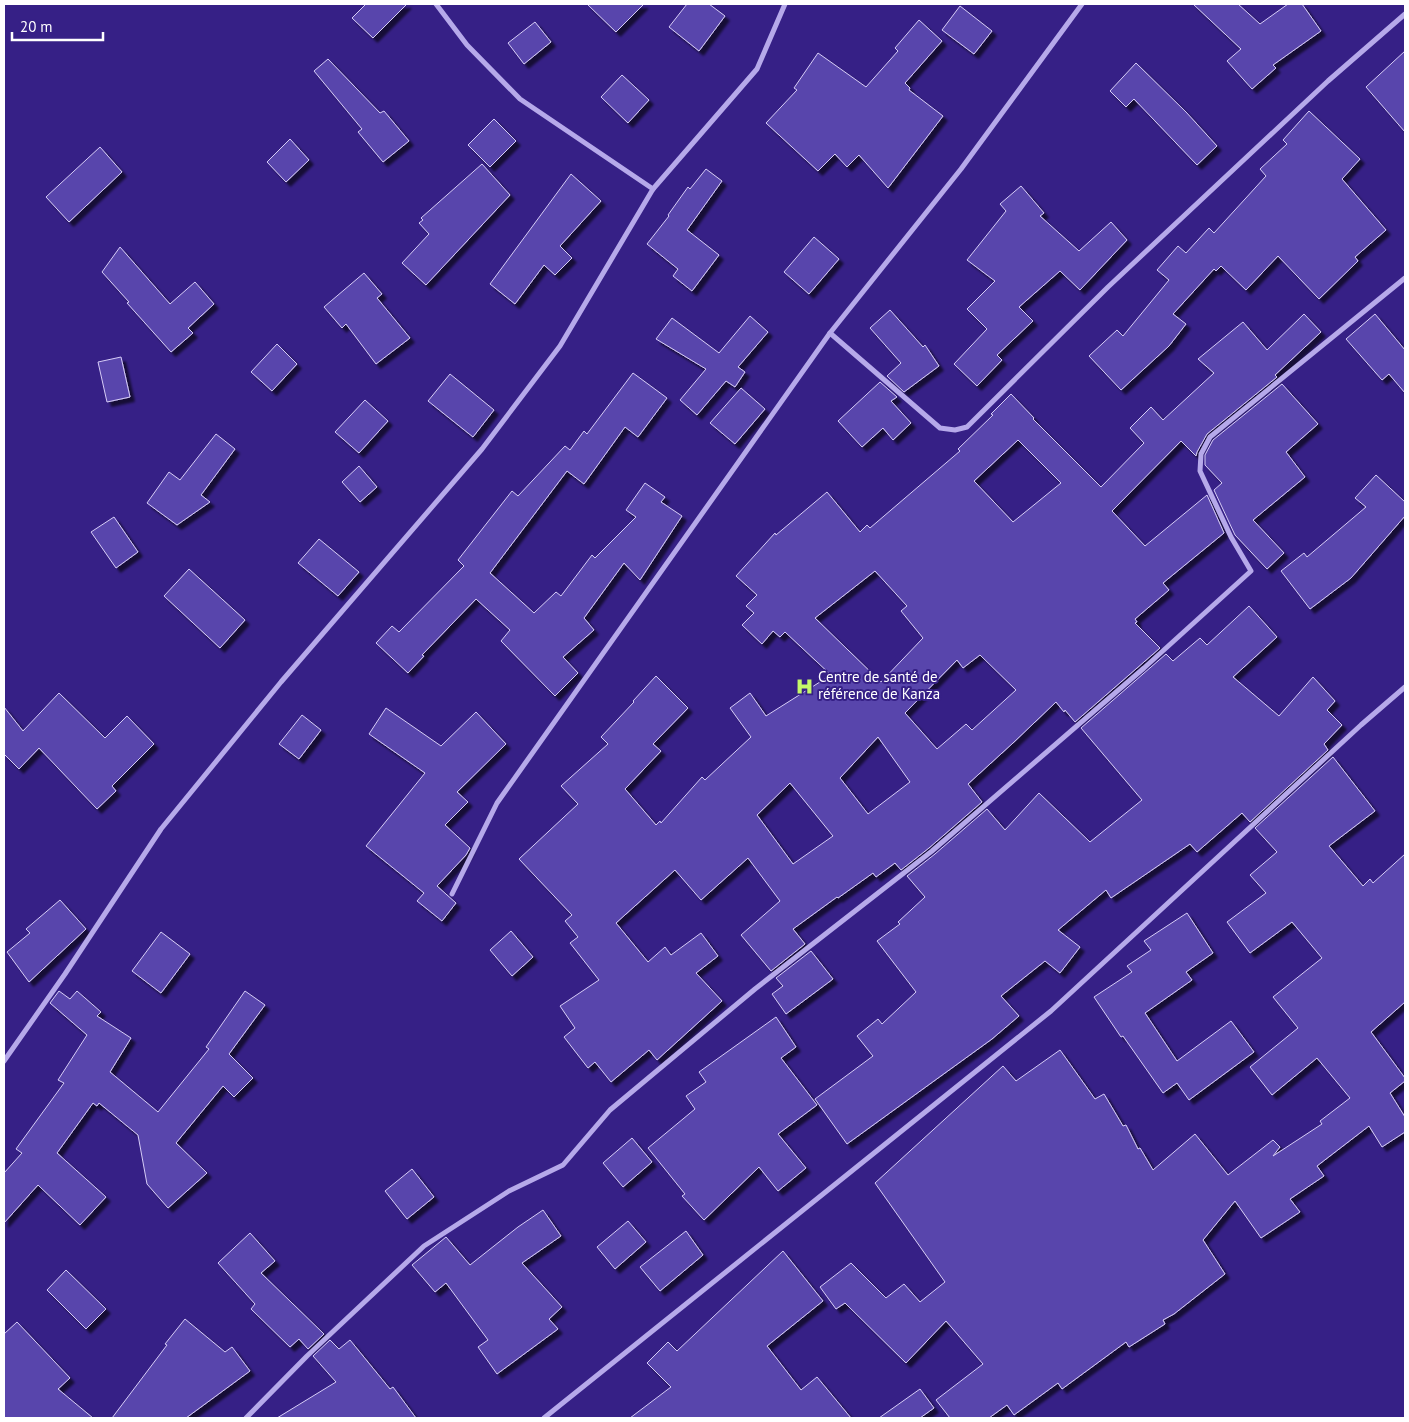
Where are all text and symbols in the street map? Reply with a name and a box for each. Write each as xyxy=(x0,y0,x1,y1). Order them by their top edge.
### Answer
scale bar xyxy=(12,10,104,42)
text: 20 m xyxy=(20,17,53,36)
place label: Centre de santé de référence de Kanza xyxy=(818,667,940,703)
hospital icon: Centre de santé de référence de Kanza xyxy=(794,676,814,696)

